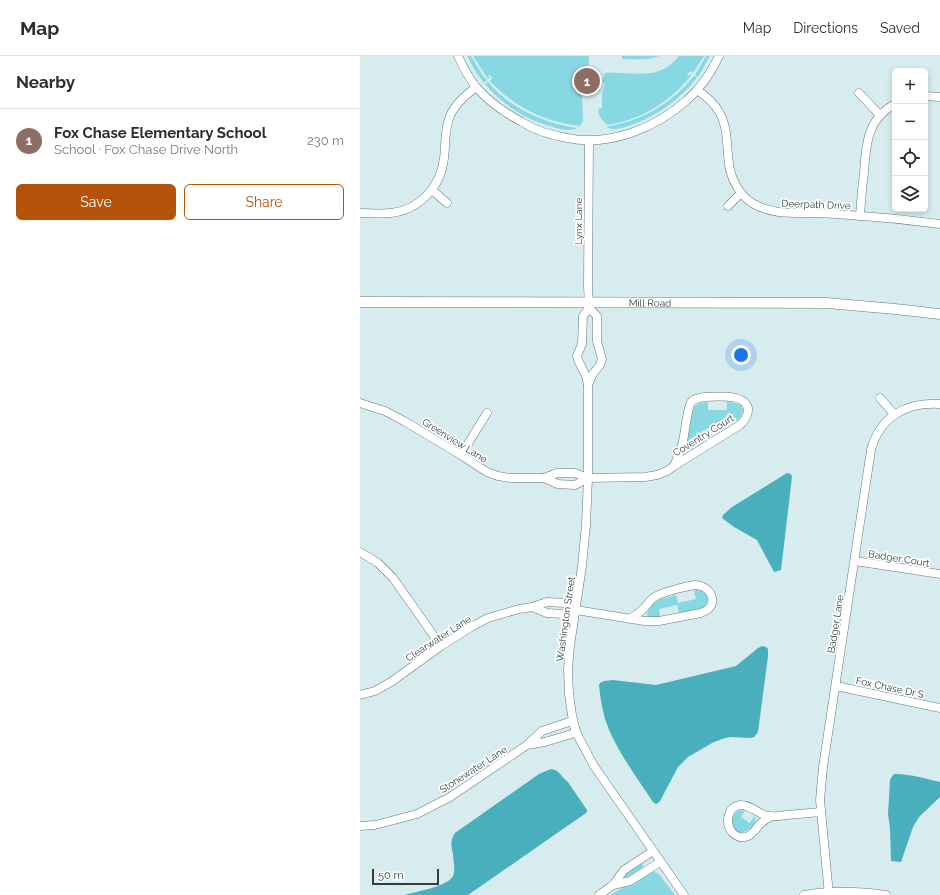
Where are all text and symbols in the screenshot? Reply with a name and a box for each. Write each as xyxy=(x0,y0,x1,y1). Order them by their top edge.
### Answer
text: Map xyxy=(20,17,59,39)
text: Map xyxy=(743,20,771,36)
text: Directions xyxy=(793,20,858,36)
text: Saved xyxy=(880,20,920,36)
pin: 1 xyxy=(574,66,600,96)
map controls xyxy=(892,68,928,212)
button: + xyxy=(892,68,928,104)
text: Nearby xyxy=(16,72,75,92)
button: − xyxy=(892,104,928,140)
text: Fox Chase Elementary School xyxy=(54,124,266,142)
text: 1 xyxy=(26,133,32,148)
text: 230 m xyxy=(307,133,344,148)
button: locate xyxy=(892,140,928,176)
text: School · Fox Chase Drive North xyxy=(54,142,238,157)
button: layers xyxy=(892,176,928,212)
button: Save xyxy=(16,184,176,220)
button: Share xyxy=(184,184,344,220)
street label: Lynx Lane xyxy=(573,197,584,244)
street label: Deerpath Drive xyxy=(781,198,851,211)
street label: Mill Road xyxy=(629,298,671,309)
your location xyxy=(731,345,751,365)
street label: Coventry Court xyxy=(671,412,736,459)
street label: Greenview Lane xyxy=(420,416,489,465)
street label: Badger Court xyxy=(868,548,931,569)
street label: Washington Street xyxy=(554,575,577,662)
street label: Badger Lane xyxy=(825,594,846,654)
street label: Clearwater Lane xyxy=(404,613,473,664)
street label: Fox Chase Dr S xyxy=(855,675,925,700)
street label: Stonewater Lane xyxy=(438,743,509,795)
scale bar xyxy=(372,867,439,886)
text: 50 m xyxy=(378,869,404,882)

